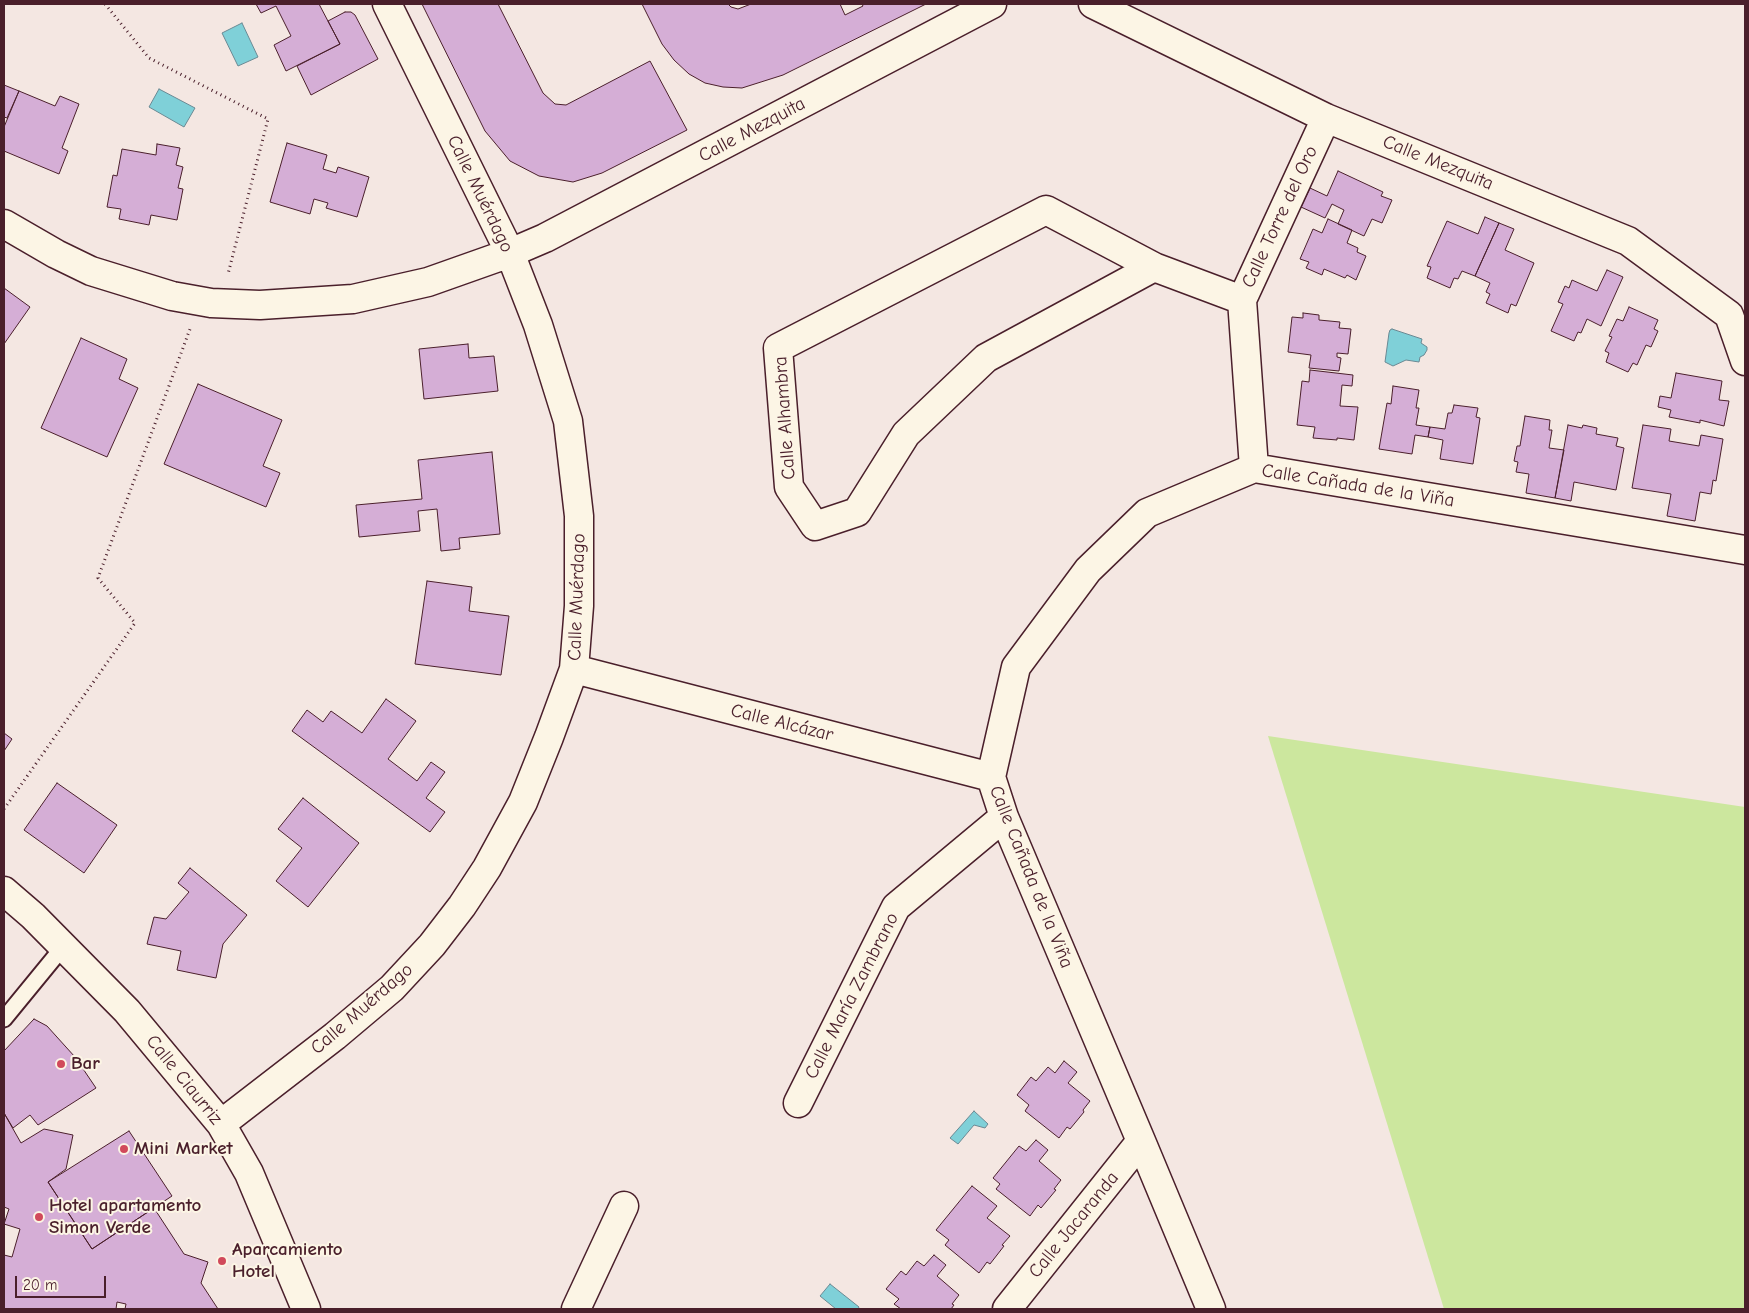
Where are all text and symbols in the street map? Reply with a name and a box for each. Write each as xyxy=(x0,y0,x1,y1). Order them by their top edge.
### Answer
street label: Calle Mezquita xyxy=(695,92,809,168)
street label: Calle Mezquita xyxy=(1379,130,1497,196)
street label: Calle Muérdago xyxy=(442,132,518,256)
street label: Calle Torre del Oro xyxy=(1237,142,1323,292)
street label: Calle Alhambra xyxy=(769,356,801,480)
street label: Calle Cañada de la Viña xyxy=(1260,460,1456,512)
street label: Calle Muérdago xyxy=(563,533,591,661)
street label: Calle Alcázar xyxy=(728,699,836,747)
street label: Calle Cañada de la Viña xyxy=(984,782,1078,972)
street label: Calle María Zambrano xyxy=(800,909,904,1083)
street label: Calle Muérdago xyxy=(306,958,418,1060)
street label: Calle Ciaurriz xyxy=(141,1031,227,1129)
place label: Bar xyxy=(71,1053,100,1075)
marker: Bar xyxy=(55,1058,67,1070)
place label: Mini Market xyxy=(134,1138,233,1160)
marker: Mini Market xyxy=(118,1143,130,1155)
street label: Calle Jacaranda xyxy=(1024,1167,1124,1283)
place label: Hotel apartamento Simon Verde xyxy=(49,1195,201,1239)
marker: Hotel apartamento Simon Verde xyxy=(33,1211,45,1223)
place label: Aparcamiento Hotel xyxy=(232,1239,343,1283)
marker: Aparcamiento Hotel xyxy=(216,1255,228,1267)
scale bar xyxy=(18,1266,109,1298)
text: 20 m xyxy=(23,1276,57,1294)

